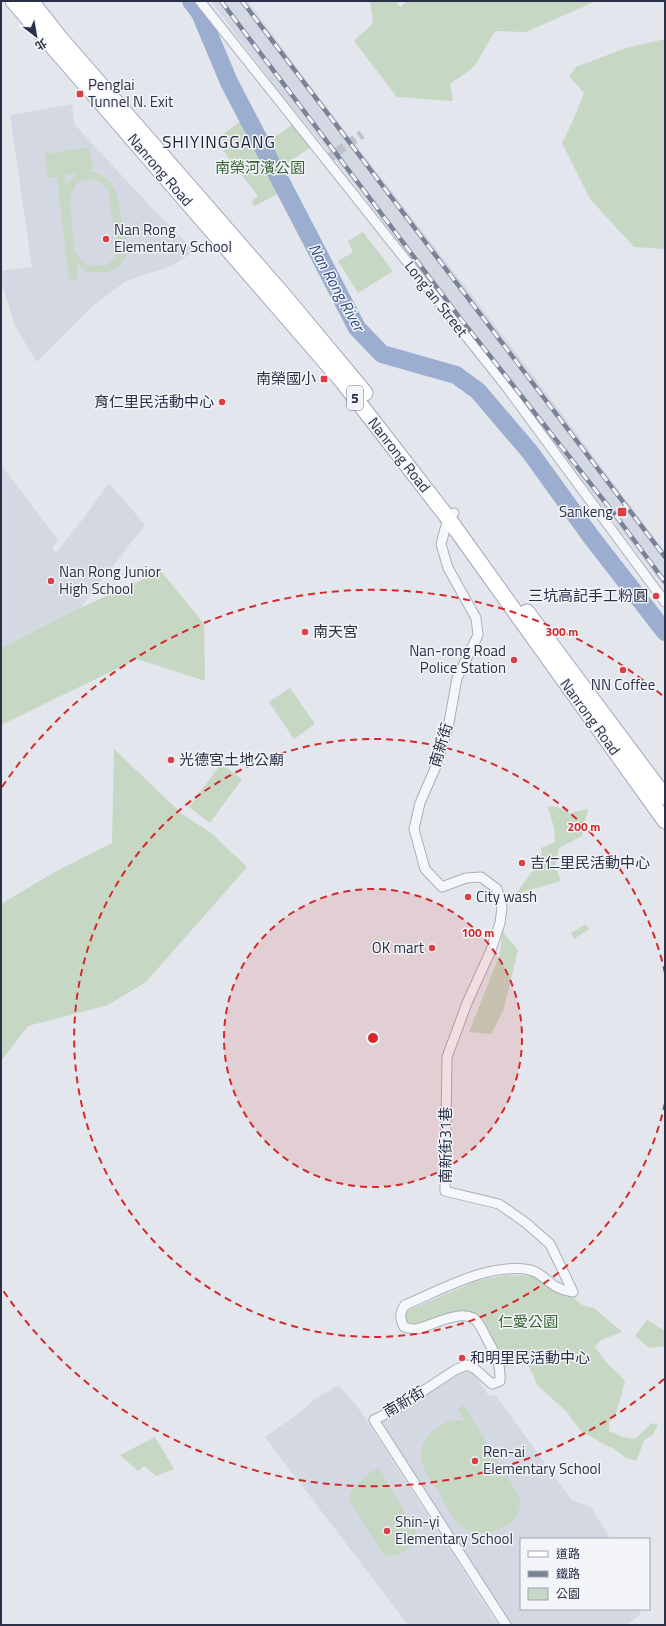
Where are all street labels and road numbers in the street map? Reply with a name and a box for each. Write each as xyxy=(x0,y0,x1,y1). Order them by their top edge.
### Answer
street label: Nanrong Road xyxy=(122,128,199,211)
street label: Long'an Street xyxy=(399,256,474,342)
road number: 5 xyxy=(347,386,363,410)
street label: Nanrong Road xyxy=(363,412,436,497)
street label: Nanrong Road xyxy=(555,673,626,760)
street label: 南新街 xyxy=(423,720,458,770)
street label: 南新街31巷 xyxy=(434,1107,457,1183)
street label: 南新街 xyxy=(379,1380,429,1423)

